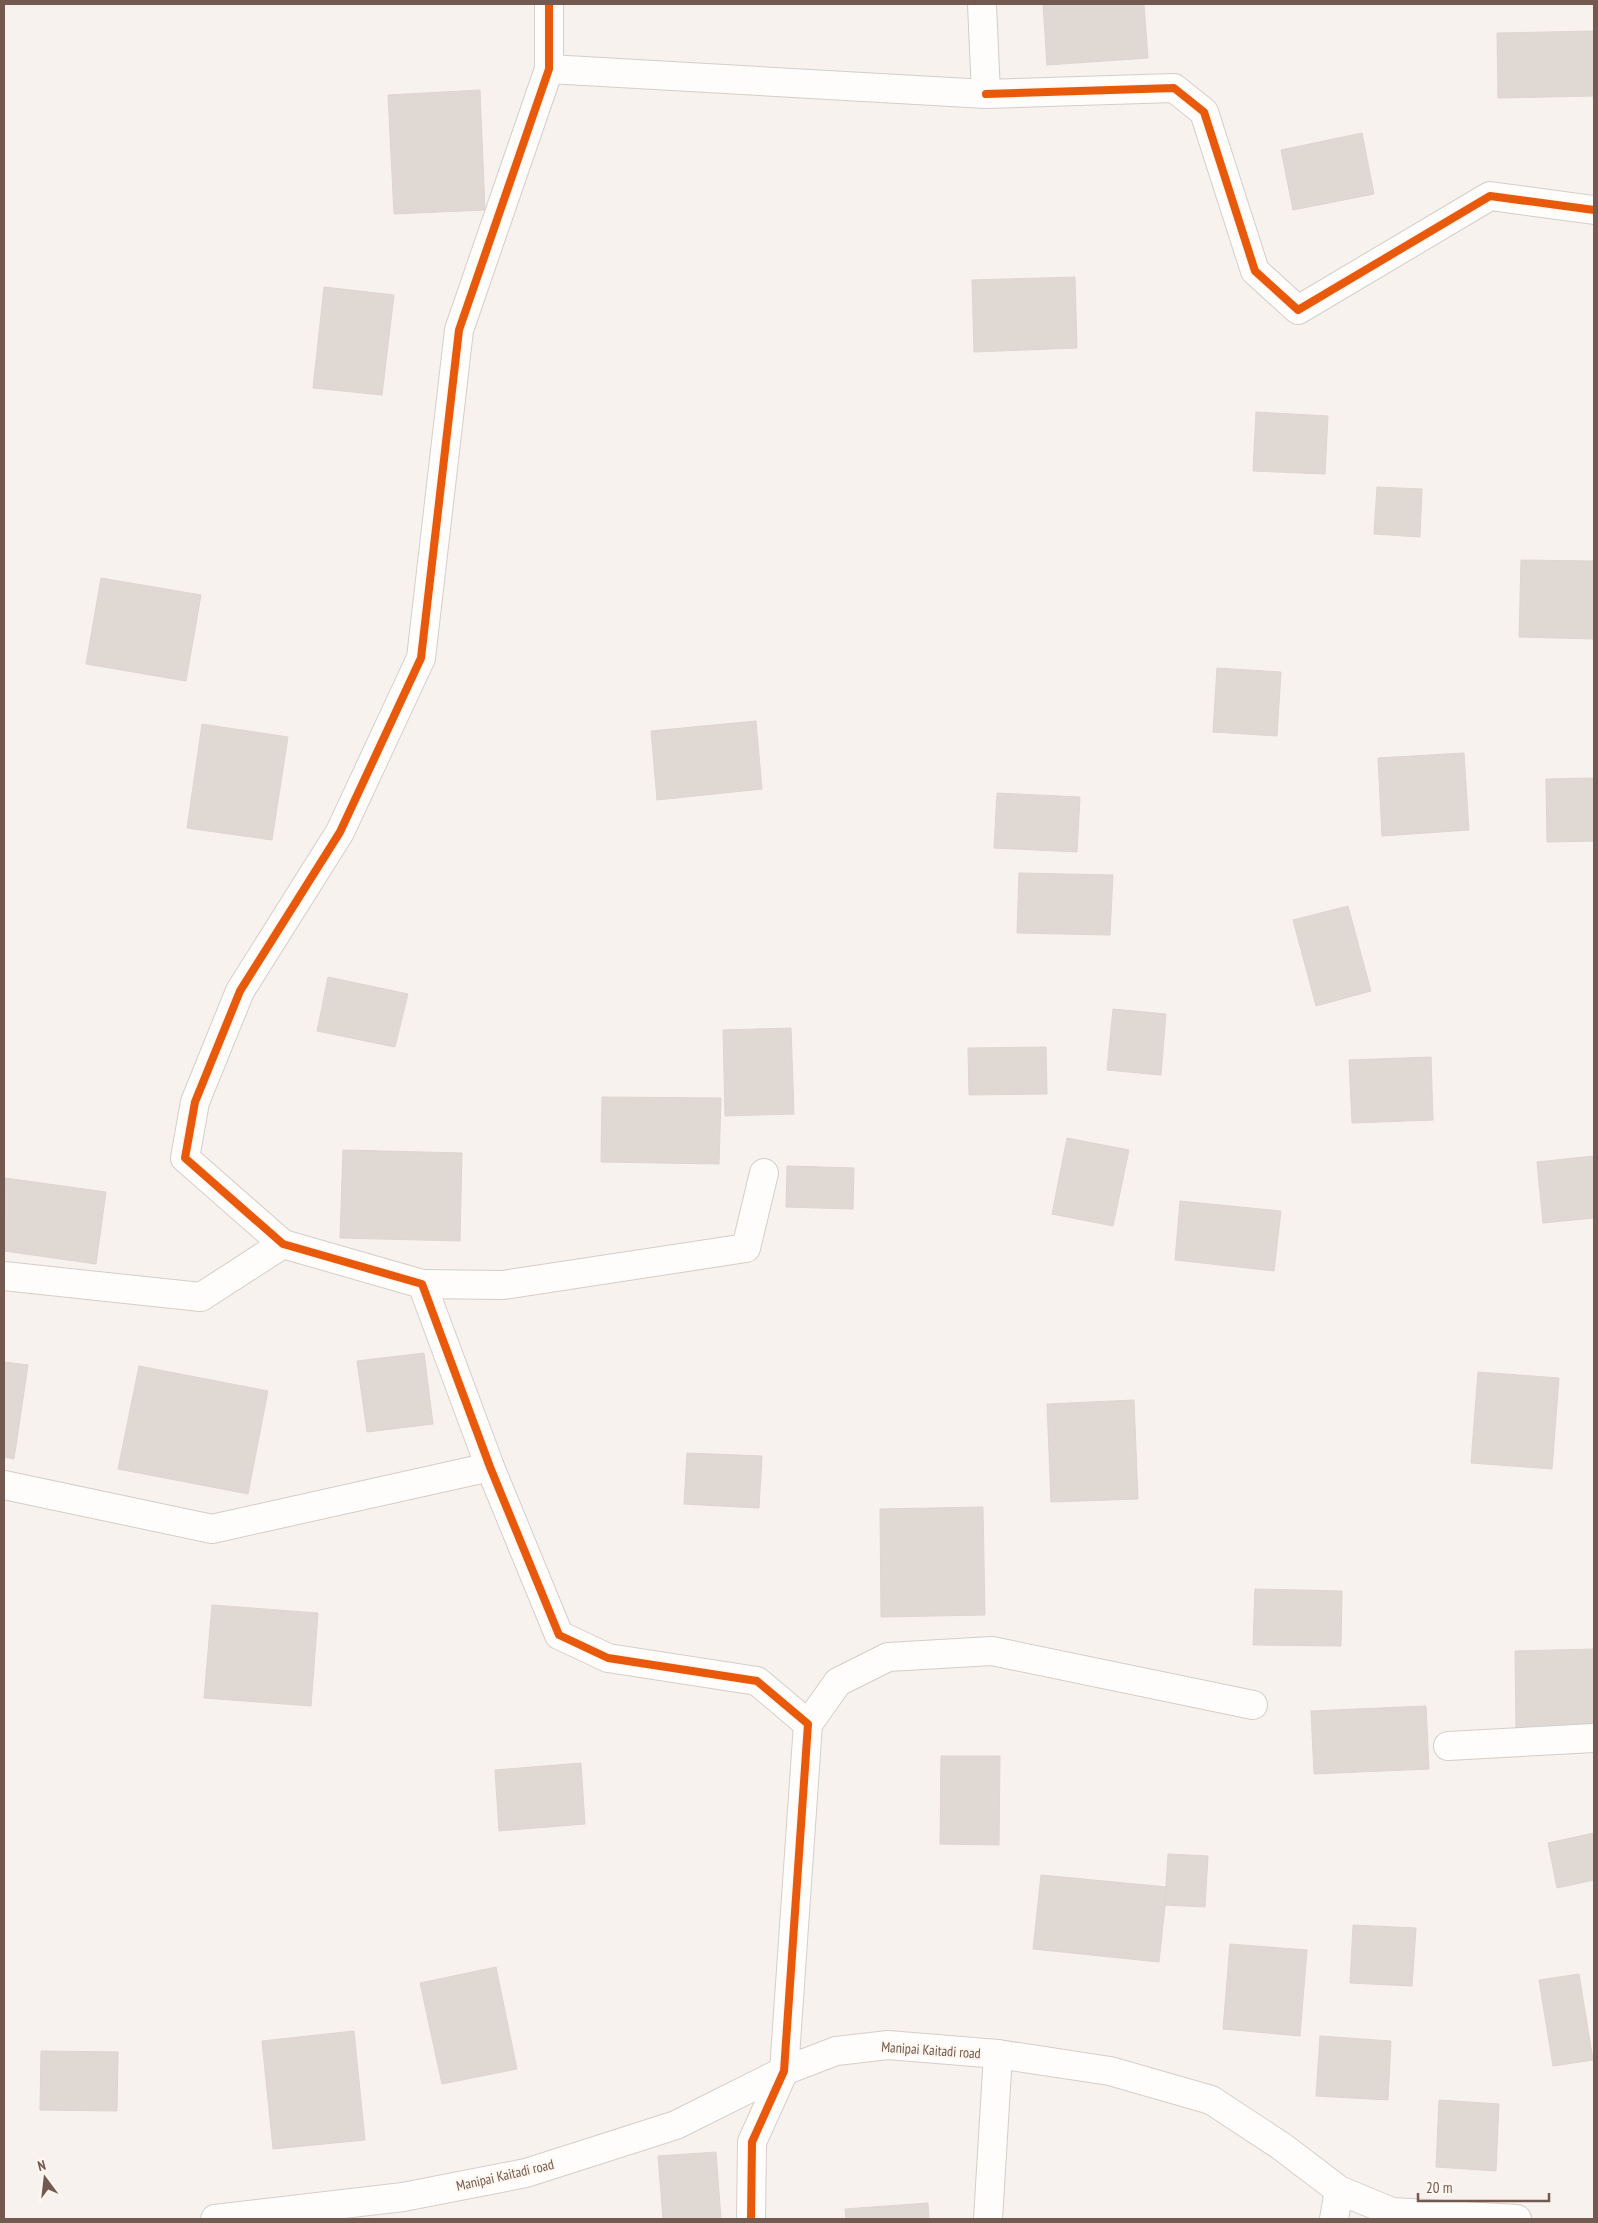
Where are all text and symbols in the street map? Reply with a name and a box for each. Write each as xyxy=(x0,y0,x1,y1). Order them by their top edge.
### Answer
street label: Manipai Kaitadi road xyxy=(881,2038,981,2062)
north arrow xyxy=(20,2153,70,2203)
street label: Manipai Kaitadi road xyxy=(454,2155,556,2195)
text: N xyxy=(36,2156,48,2175)
scale bar xyxy=(1418,2170,1549,2202)
text: 20 m xyxy=(1426,2178,1452,2197)

